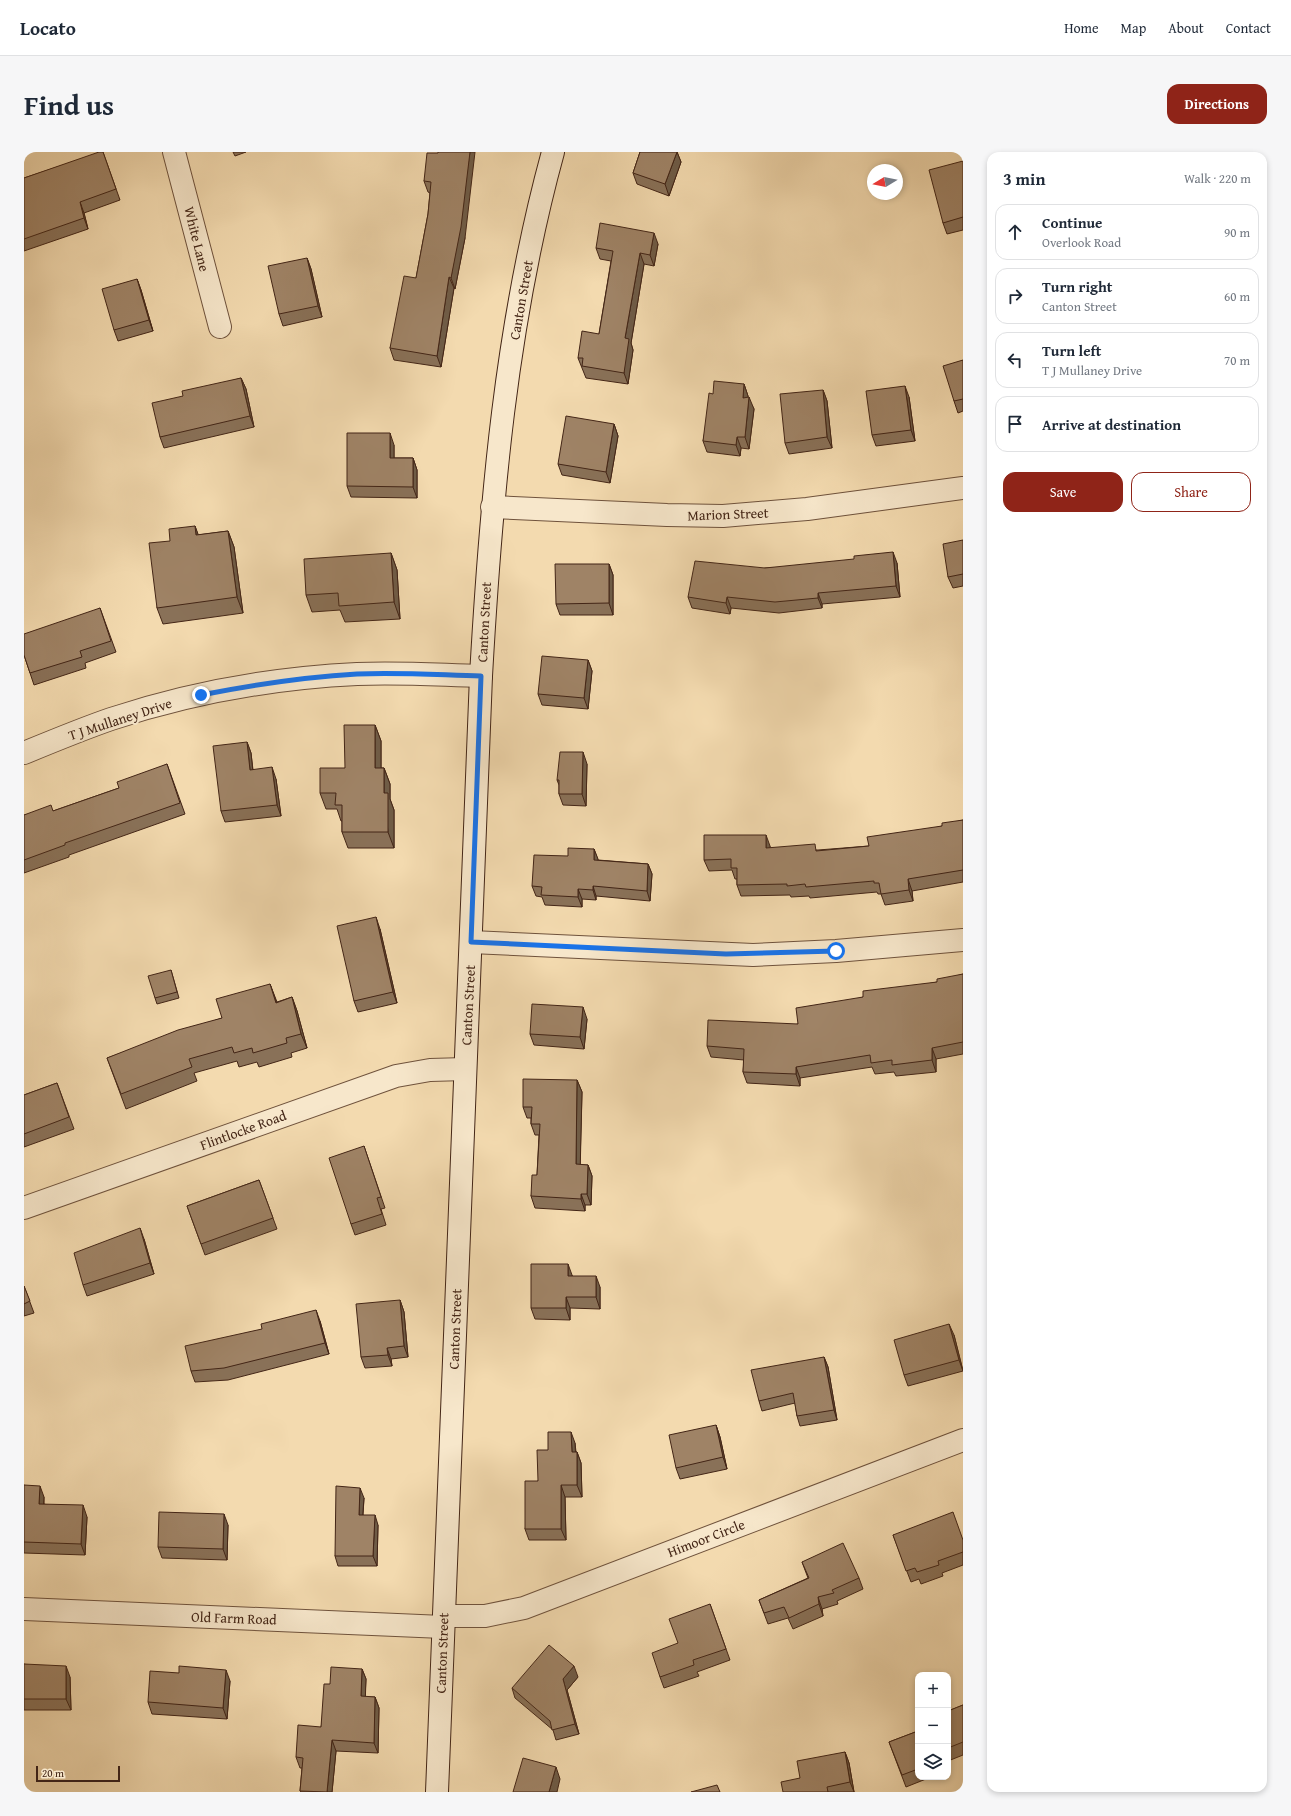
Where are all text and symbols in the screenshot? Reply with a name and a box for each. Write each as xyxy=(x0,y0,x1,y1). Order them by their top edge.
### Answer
text: Locato xyxy=(20,14,76,42)
text: Home xyxy=(1064,18,1099,38)
text: Map xyxy=(1121,18,1146,38)
text: About xyxy=(1168,18,1204,38)
text: Contact xyxy=(1226,18,1271,38)
text: Find us xyxy=(24,84,114,125)
button: Directions xyxy=(1167,84,1267,124)
north arrow xyxy=(867,164,903,200)
text: 3 min xyxy=(1003,166,1045,191)
text: Walk · 220 m xyxy=(1184,169,1251,188)
street label: White Lane xyxy=(179,204,215,274)
text: Continue xyxy=(1042,212,1103,233)
icon: ahead xyxy=(1004,221,1026,243)
text: 90 m xyxy=(1224,223,1250,242)
text: Overlook Road xyxy=(1042,233,1121,252)
street label: Canton Street xyxy=(504,259,538,341)
text: Turn right xyxy=(1042,276,1113,297)
icon: right xyxy=(1004,285,1026,307)
text: 60 m xyxy=(1224,287,1250,306)
text: Canton Street xyxy=(1042,297,1117,316)
text: Turn left xyxy=(1042,340,1101,361)
icon: left xyxy=(1004,349,1026,371)
text: 70 m xyxy=(1224,351,1250,370)
text: T J Mullaney Drive xyxy=(1042,361,1142,380)
icon: arrive xyxy=(1004,413,1026,435)
text: Arrive at destination xyxy=(1042,414,1181,435)
button: Save xyxy=(1003,472,1123,512)
button: Share xyxy=(1131,472,1251,512)
street label: Marion Street xyxy=(687,503,769,525)
street label: Canton Street xyxy=(472,581,496,663)
route end xyxy=(192,686,210,704)
street label: T J Mullaney Drive xyxy=(66,693,175,745)
route start xyxy=(827,942,845,960)
street label: Canton Street xyxy=(456,964,480,1046)
street label: Flintlocke Road xyxy=(197,1105,289,1155)
street label: Canton Street xyxy=(444,1288,466,1370)
street label: Himoor Circle xyxy=(664,1514,748,1562)
street label: Old Farm Road xyxy=(191,1607,278,1630)
street label: Canton Street xyxy=(431,1612,453,1694)
map controls xyxy=(915,1672,951,1780)
button: + xyxy=(915,1672,951,1708)
button: − xyxy=(915,1708,951,1744)
button: layers xyxy=(915,1744,951,1780)
scale bar xyxy=(36,1764,120,1783)
text: 20 m xyxy=(42,1765,64,1781)

